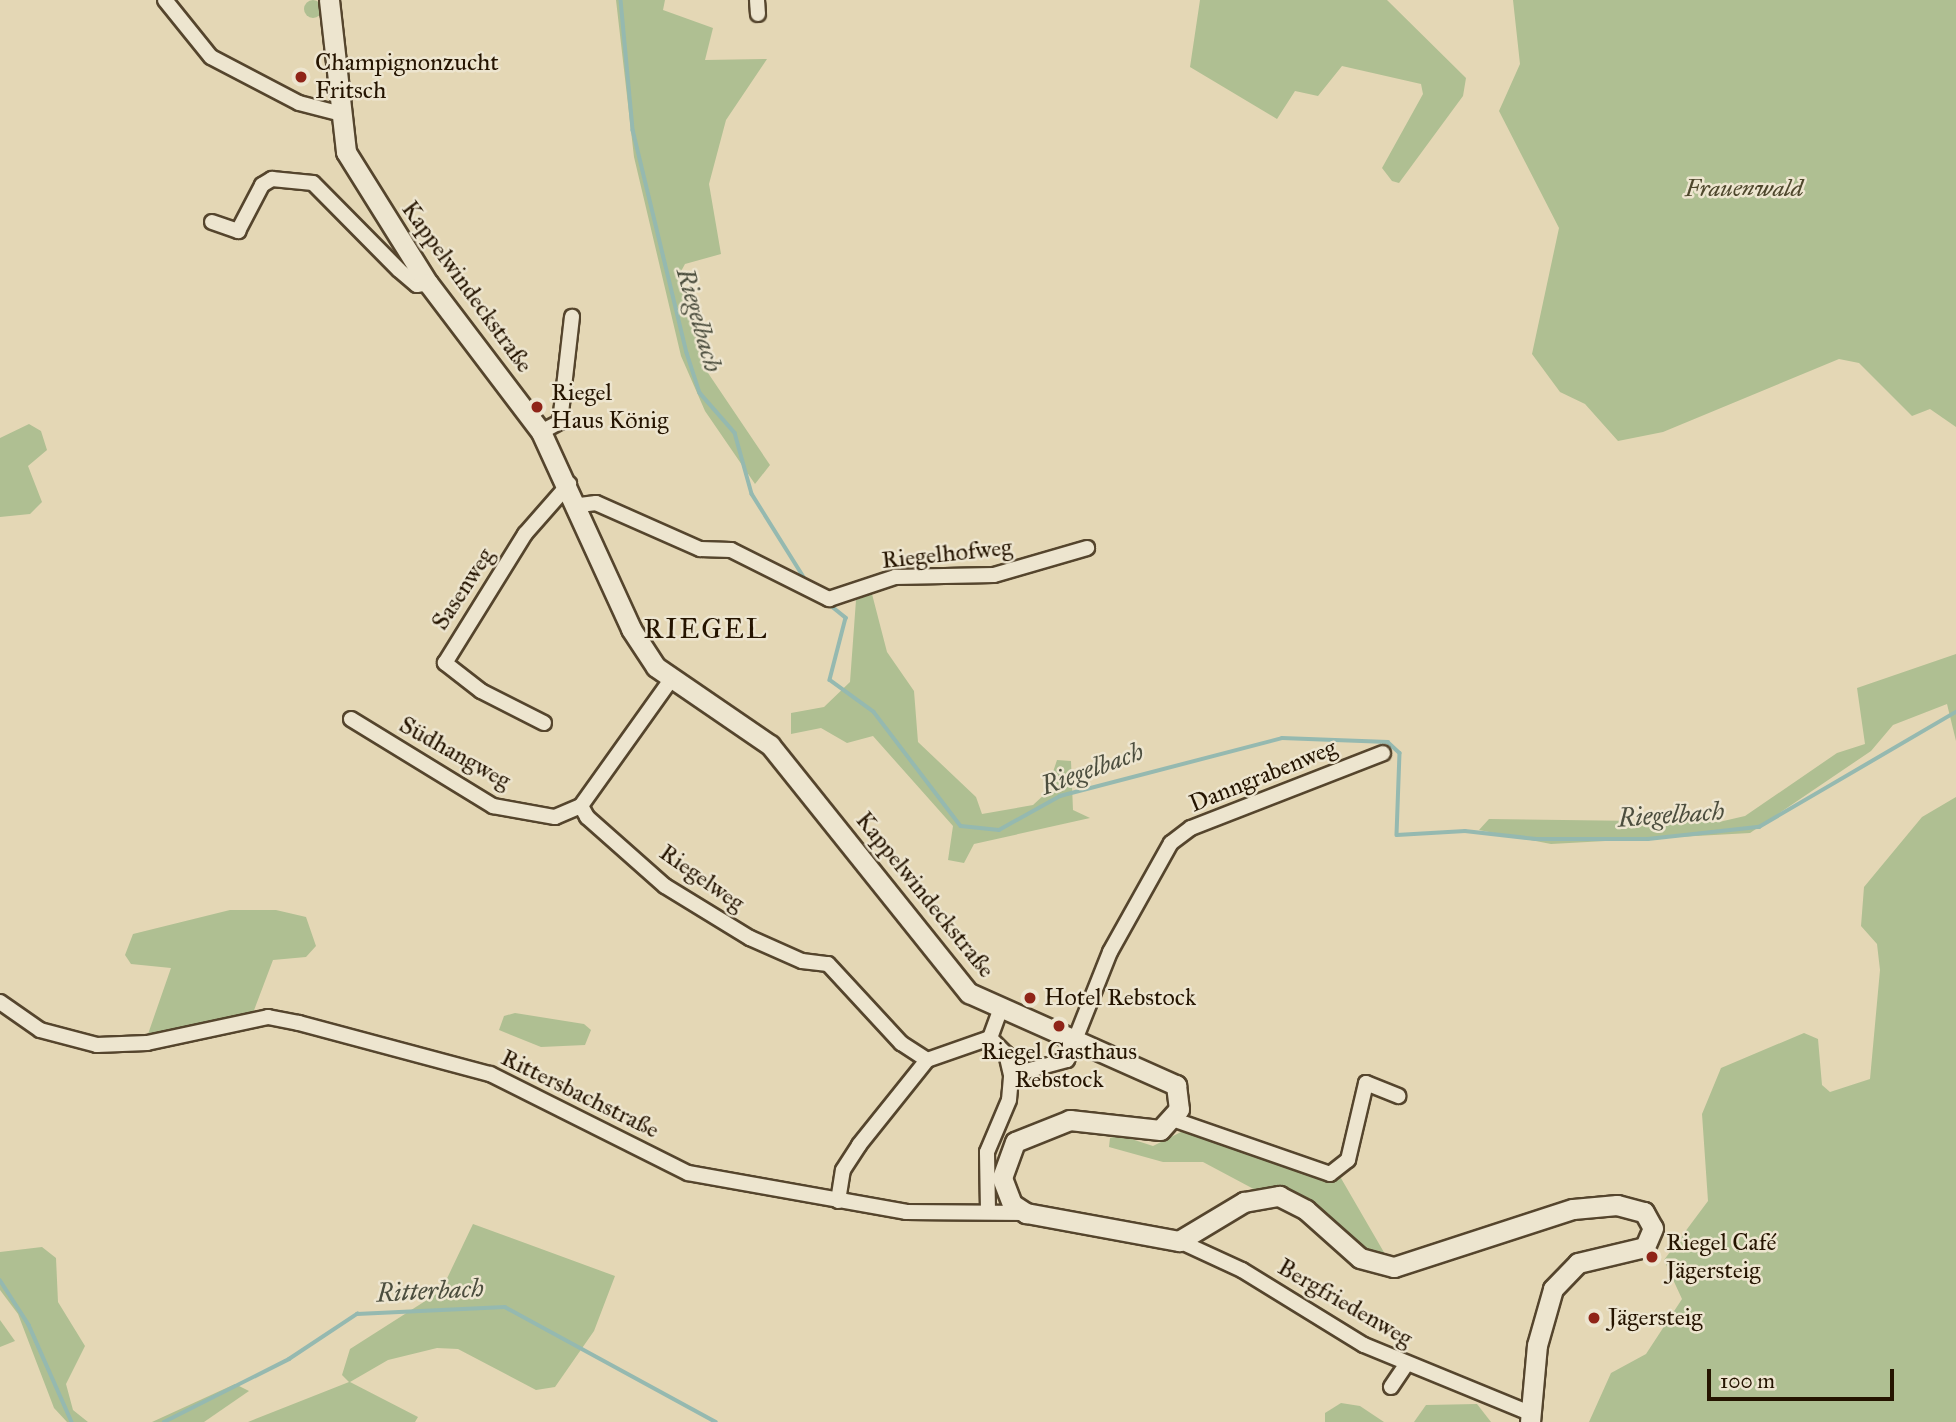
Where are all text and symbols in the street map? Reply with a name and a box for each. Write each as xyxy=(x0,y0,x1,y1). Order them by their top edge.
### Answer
place label: Champignonzucht Fritsch xyxy=(315,49,499,105)
marker: Champignonzucht Fritsch xyxy=(293,69,309,85)
park label: Frauenwald xyxy=(1685,175,1803,203)
street label: Kappelwindeckstraße xyxy=(395,196,539,378)
water label: Riegelbach xyxy=(669,264,729,376)
place label: Riegel Haus König xyxy=(551,379,668,435)
marker: Riegel Haus König xyxy=(529,399,545,415)
street label: Riegelhofweg xyxy=(880,533,1014,575)
street label: Sasenweg xyxy=(426,543,500,635)
district label: RIEGEL xyxy=(644,612,768,646)
street label: Südhangweg xyxy=(394,711,516,795)
street label: Danngrabenweg xyxy=(1185,733,1341,819)
water label: Riegelbach xyxy=(1036,736,1148,802)
water label: Riegelbach xyxy=(1617,796,1725,834)
street label: Kappelwindeckstraße xyxy=(849,806,1001,984)
street label: Riegelweg xyxy=(654,838,750,918)
place label: Hotel Rebstock xyxy=(1044,984,1196,1012)
marker: Hotel Rebstock xyxy=(1022,990,1038,1006)
marker: Riegel Gasthaus Rebstock xyxy=(1051,1018,1067,1034)
place label: Riegel Gasthaus Rebstock xyxy=(981,1038,1137,1094)
street label: Rittersbachstraße xyxy=(496,1043,664,1145)
place label: Riegel Café Jägersteig xyxy=(1666,1229,1777,1285)
marker: Riegel Café Jägersteig xyxy=(1644,1249,1660,1265)
street label: Bergfriedenweg xyxy=(1272,1253,1418,1353)
water label: Ritterbach xyxy=(375,1273,485,1309)
place label: Jägersteig xyxy=(1608,1304,1702,1332)
marker: Jägersteig xyxy=(1586,1310,1602,1326)
scale bar xyxy=(1711,1356,1898,1400)
text: 100 m xyxy=(1720,1368,1775,1394)

